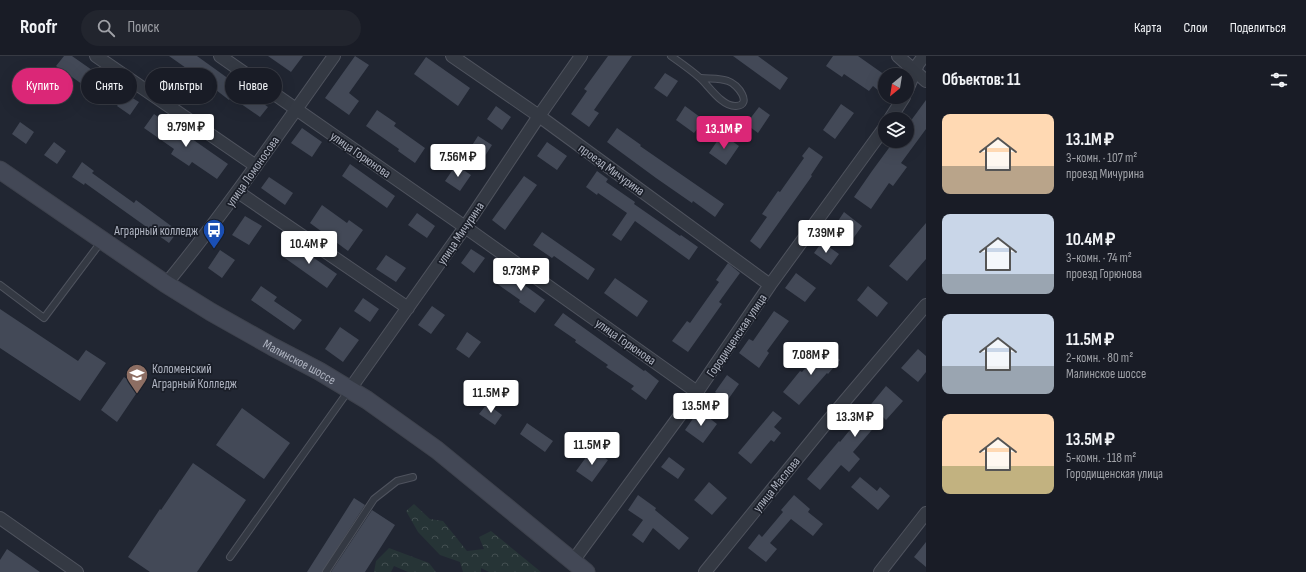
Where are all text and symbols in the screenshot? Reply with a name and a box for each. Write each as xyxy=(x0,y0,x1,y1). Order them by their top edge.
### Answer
search box xyxy=(81,10,361,46)
text: Roofr xyxy=(20,16,57,39)
icon: search xyxy=(95,17,117,39)
text: Поиск xyxy=(127,18,159,37)
text: Карта xyxy=(1134,19,1162,36)
text: Слои xyxy=(1184,19,1208,36)
text: Поделиться xyxy=(1230,19,1286,36)
chip: Купить xyxy=(12,68,73,104)
chip: Снять xyxy=(81,68,137,104)
chip: Фильтры xyxy=(145,68,217,104)
chip: Новое xyxy=(225,68,282,104)
north arrow xyxy=(878,68,914,104)
map controls xyxy=(878,68,914,148)
icon: filters xyxy=(1268,69,1290,91)
text: Объектов: 11 xyxy=(942,70,1020,90)
button: layers xyxy=(878,112,914,148)
pin: 9.79M ₽ xyxy=(149,114,223,148)
pin: 13.1M ₽ xyxy=(687,116,761,150)
text: 9.79M ₽ xyxy=(167,119,205,135)
text: 13.1M ₽ xyxy=(706,121,742,137)
street label: улица Горюнова xyxy=(327,128,394,182)
icon: home xyxy=(974,130,1022,178)
text: 13.1M ₽ xyxy=(1066,130,1114,150)
street label: улица Ломоносова xyxy=(223,133,283,210)
street label: проезд Мичурина xyxy=(575,140,648,199)
pin: 7.56M ₽ xyxy=(421,144,495,178)
text: 7.56M ₽ xyxy=(439,149,477,165)
text: 3-комн. · 107 m² xyxy=(1066,150,1137,166)
text: проезд Мичурина xyxy=(1066,166,1144,182)
street label: улица Мичурина xyxy=(434,199,488,268)
bus stop icon: Аграрный колледж xyxy=(201,217,227,250)
pin: 7.39M ₽ xyxy=(789,220,863,254)
place label: Аграрный колледж xyxy=(113,223,198,239)
text: 7.39M ₽ xyxy=(807,225,845,241)
icon: home xyxy=(974,230,1022,278)
text: 10.4M ₽ xyxy=(1066,230,1116,250)
pin: 10.4M ₽ xyxy=(272,231,346,265)
text: 10.4M ₽ xyxy=(290,236,328,252)
text: 3-комн. · 74 m² xyxy=(1066,250,1132,266)
pin: 9.73M ₽ xyxy=(484,258,558,292)
text: 9.73M ₽ xyxy=(502,263,540,279)
text: проезд Горюнова xyxy=(1066,266,1142,282)
street label: Городищенская улица xyxy=(703,291,771,380)
street label: улица Горюнова xyxy=(592,315,659,369)
icon: home xyxy=(974,330,1022,378)
text: 11.5M ₽ xyxy=(1066,330,1114,350)
street label: Малинское шоссе xyxy=(260,336,339,388)
pin: 7.08M ₽ xyxy=(774,342,848,376)
text: 7.08M ₽ xyxy=(792,347,830,363)
text: 2-комн. · 80 m² xyxy=(1066,350,1133,366)
place label: Коломенский Аграрный Колледж xyxy=(151,361,237,392)
school or university icon: Коломенский Аграрный Колледж xyxy=(124,362,150,395)
text: Малинское шоссе xyxy=(1066,366,1146,382)
pin: 11.5M ₽ xyxy=(454,380,528,414)
text: 11.5M ₽ xyxy=(473,385,509,401)
pin: 13.5M ₽ xyxy=(664,393,738,427)
text: 13.5M ₽ xyxy=(682,398,720,414)
pin: 13.3M ₽ xyxy=(818,404,892,438)
text: 13.3M ₽ xyxy=(836,409,874,425)
icon: home xyxy=(974,430,1022,478)
text: 13.5M ₽ xyxy=(1066,430,1115,450)
pin: 11.5M ₽ xyxy=(555,432,629,466)
text: 11.5M ₽ xyxy=(574,437,610,453)
text: 5-комн. · 118 m² xyxy=(1066,450,1136,466)
street label: улица Маслова xyxy=(750,454,804,515)
text: Городищенская улица xyxy=(1066,466,1163,482)

